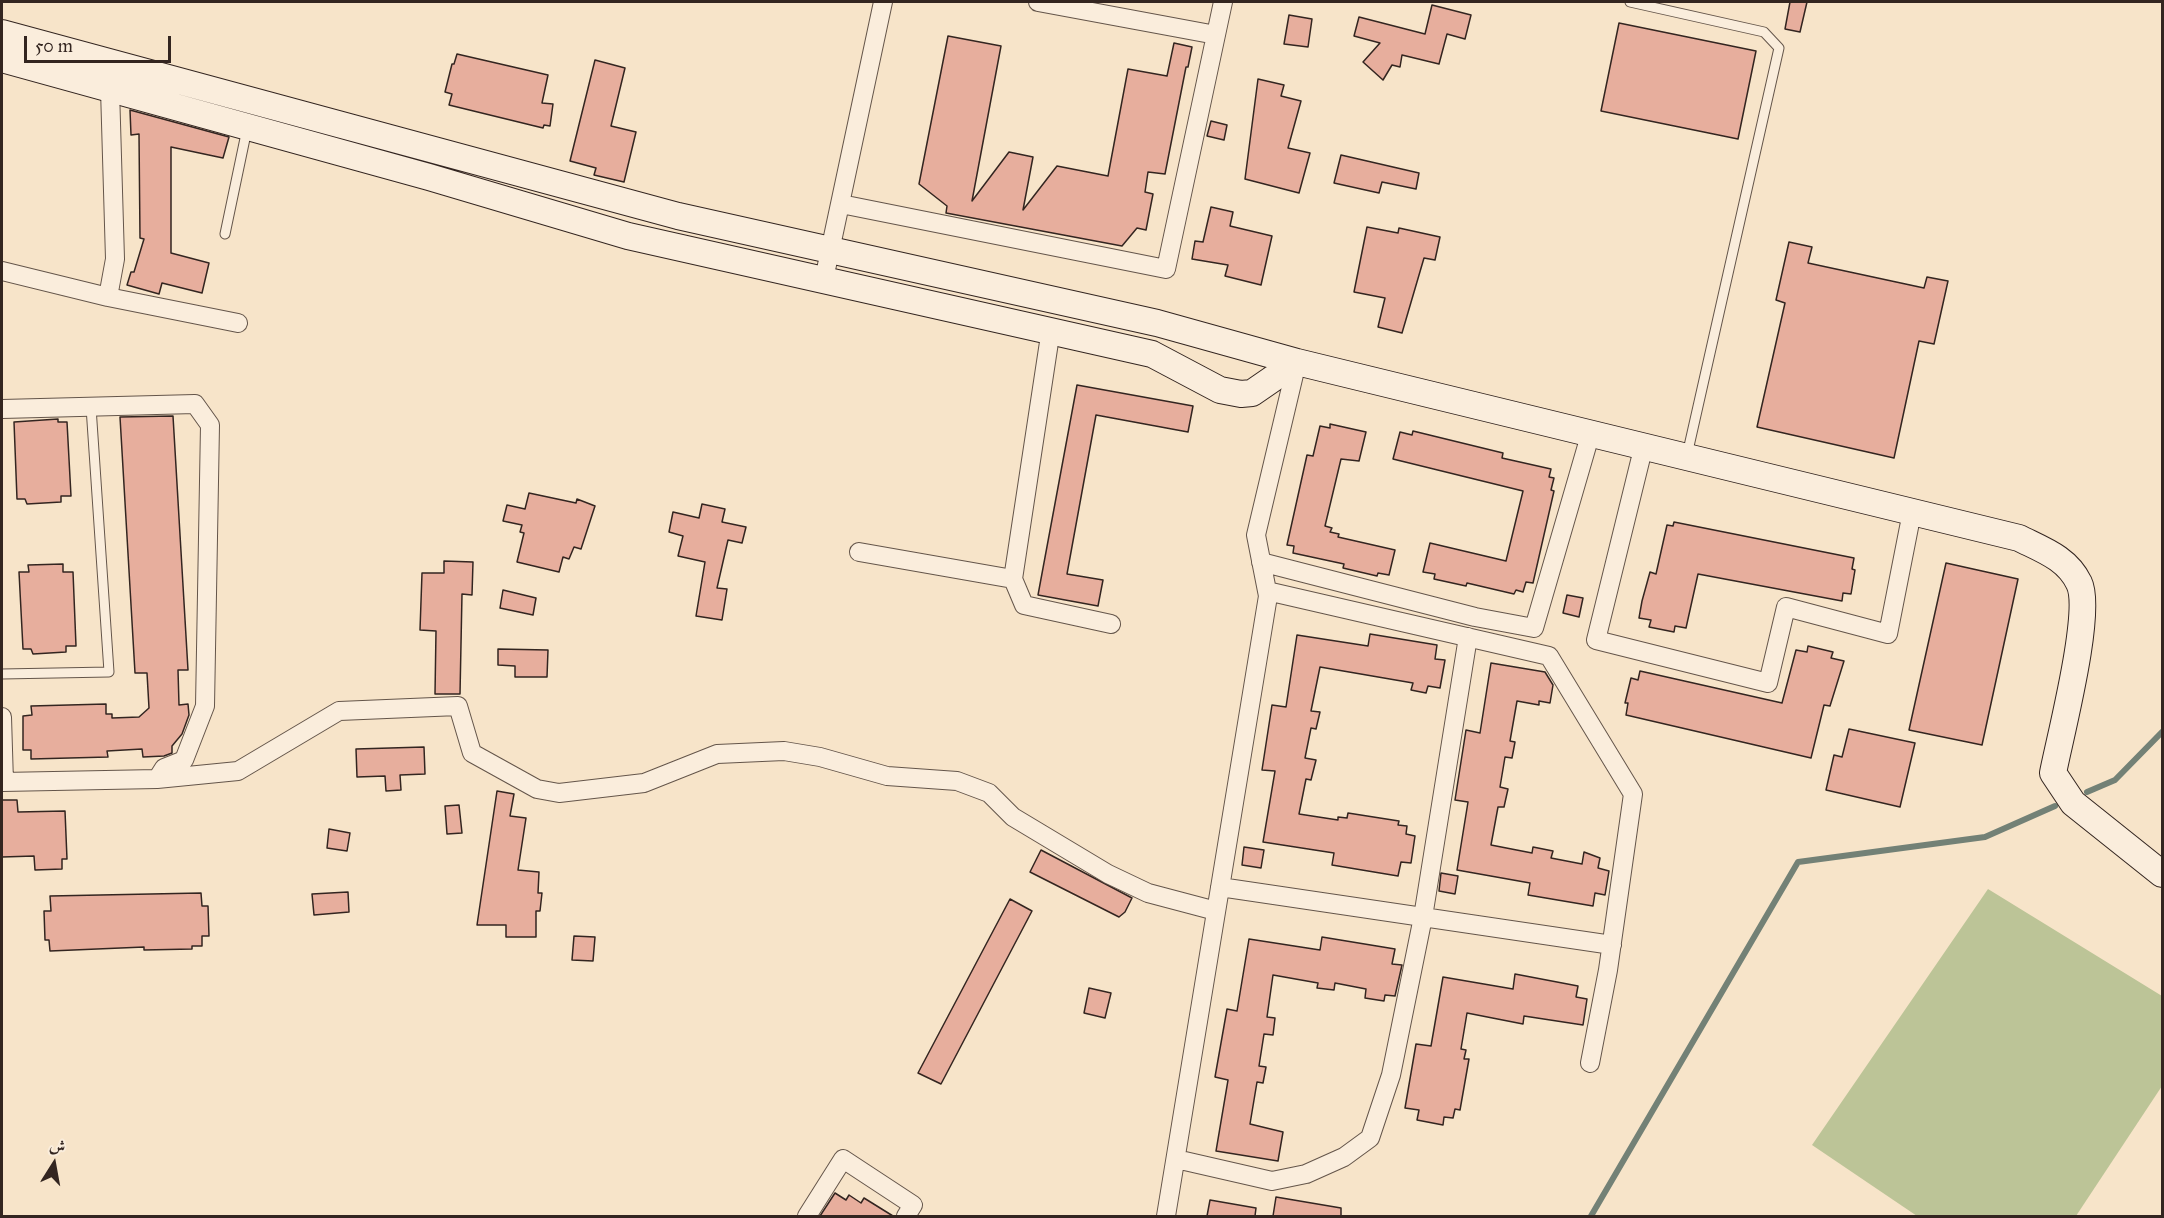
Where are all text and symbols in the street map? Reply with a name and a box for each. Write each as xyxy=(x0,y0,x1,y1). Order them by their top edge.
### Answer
scale bar xyxy=(27,24,174,62)
text: 50 m xyxy=(35,35,73,57)
north arrow xyxy=(24,1134,84,1194)
text: ش xyxy=(48,1135,67,1157)

